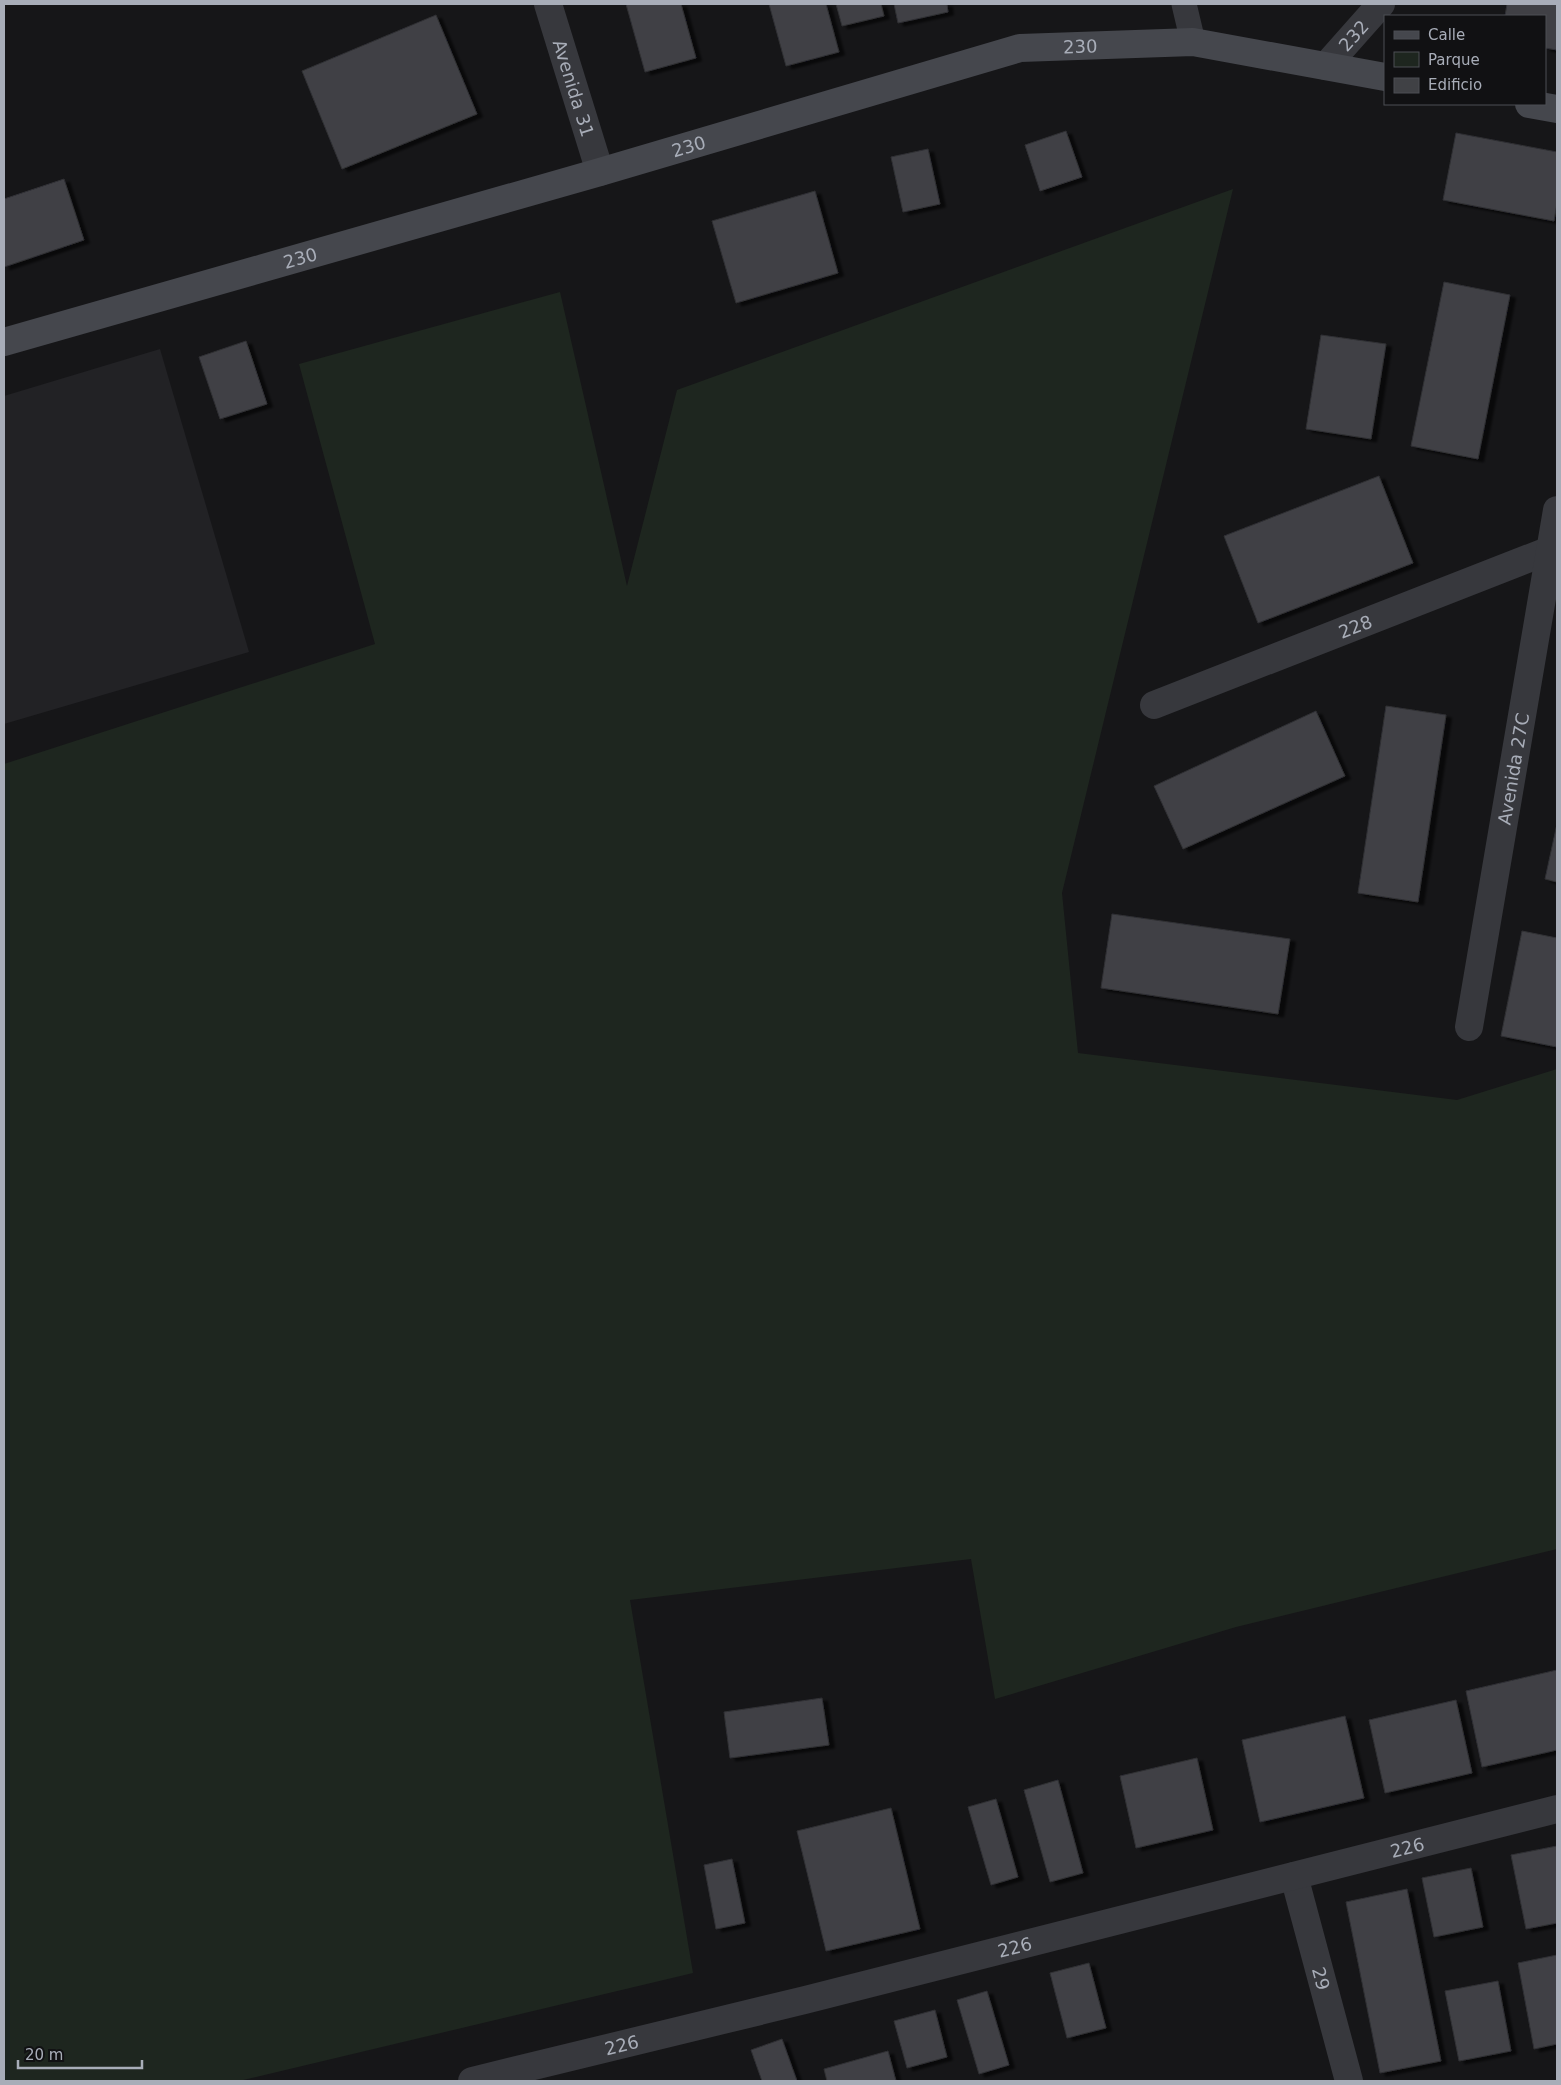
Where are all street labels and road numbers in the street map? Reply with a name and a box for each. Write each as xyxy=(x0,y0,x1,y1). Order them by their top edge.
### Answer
street label: 232 xyxy=(1334,16,1372,55)
street label: 230 xyxy=(1063,35,1098,57)
street label: Avenida 31 xyxy=(549,37,599,139)
street label: 230 xyxy=(669,131,708,161)
street label: 230 xyxy=(281,243,320,272)
street label: 228 xyxy=(1335,610,1375,642)
street label: Avenida 27C xyxy=(1493,711,1533,826)
street label: 226 xyxy=(1388,1833,1426,1861)
street label: 226 xyxy=(995,1932,1034,1961)
street label: 29 xyxy=(1308,1965,1335,1992)
street label: 226 xyxy=(602,2030,641,2059)

